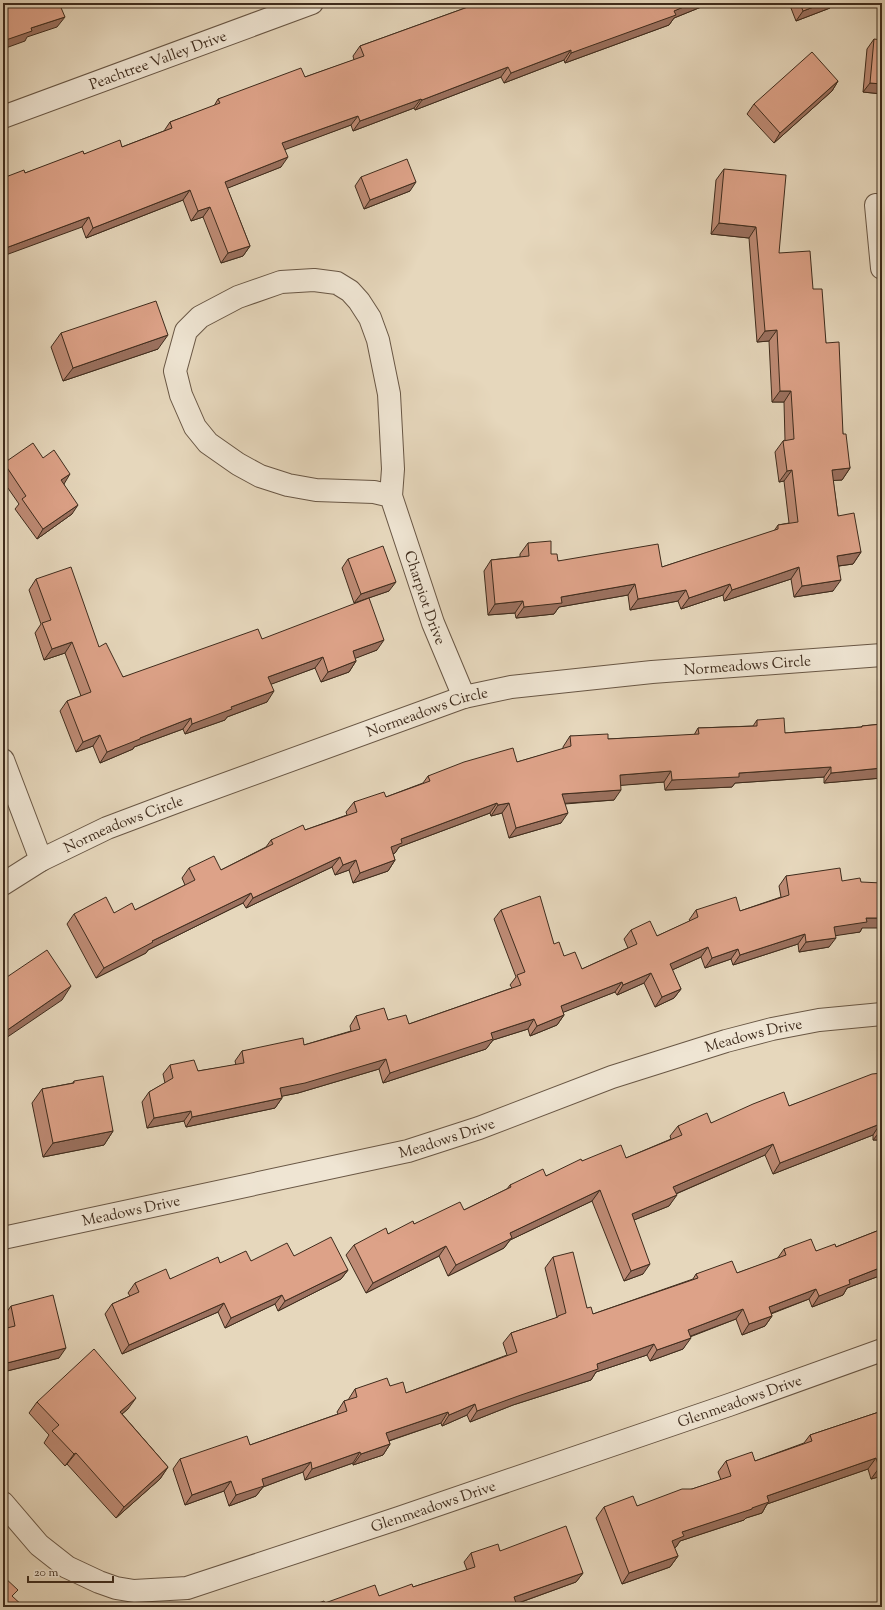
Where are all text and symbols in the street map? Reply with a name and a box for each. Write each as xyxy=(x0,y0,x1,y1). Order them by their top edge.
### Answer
street label: Peachtree Valley Drive xyxy=(87,26,230,96)
street label: Charpiot Drive xyxy=(398,548,450,648)
street label: Normeadows Circle xyxy=(683,651,812,682)
street label: Normeadows Circle xyxy=(364,683,490,744)
street label: Normeadows Circle xyxy=(61,791,186,859)
street label: Meadows Drive xyxy=(703,1014,804,1059)
street label: Meadows Drive xyxy=(397,1114,498,1165)
street label: Meadows Drive xyxy=(80,1191,182,1233)
street label: Glenmeadows Drive xyxy=(675,1371,805,1434)
street label: Glenmeadows Drive xyxy=(368,1477,499,1539)
scale bar xyxy=(28,1558,113,1584)
text: 20 m xyxy=(34,1564,59,1582)

